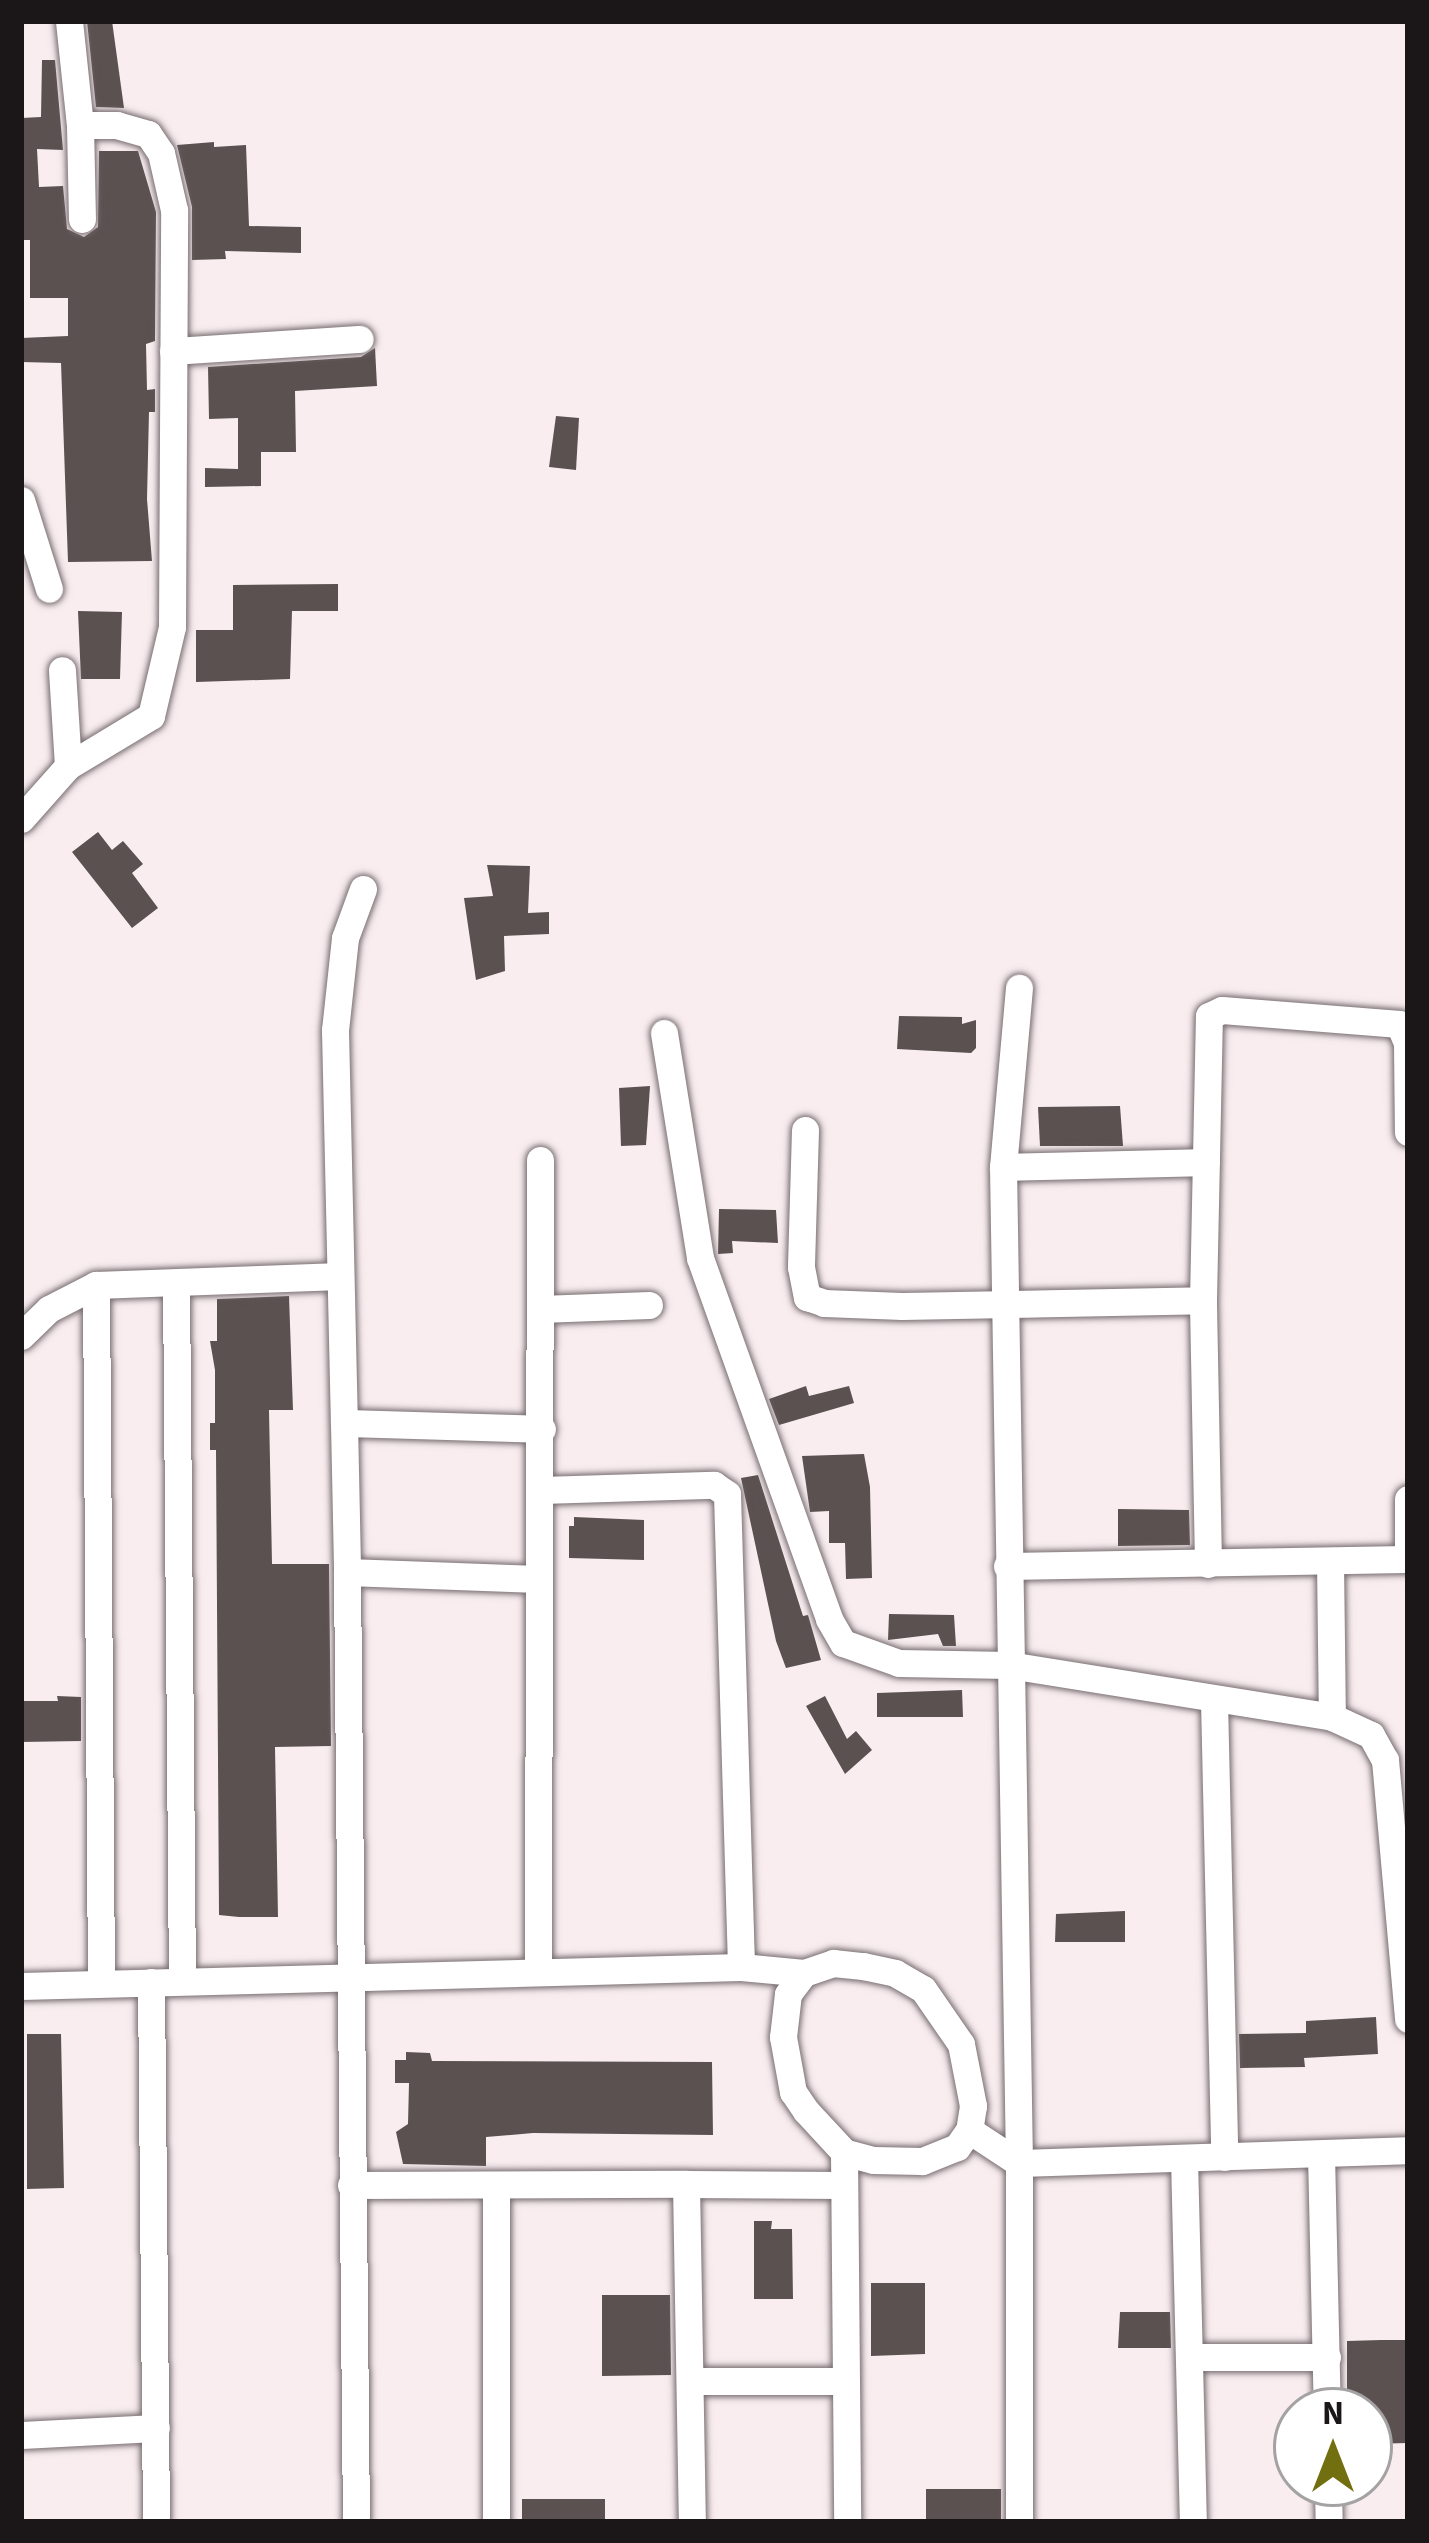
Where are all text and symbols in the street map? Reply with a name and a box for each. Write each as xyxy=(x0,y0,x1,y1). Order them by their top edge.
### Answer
north arrow xyxy=(1273,2387,1393,2507)
text: N xyxy=(1322,2390,1344,2437)

